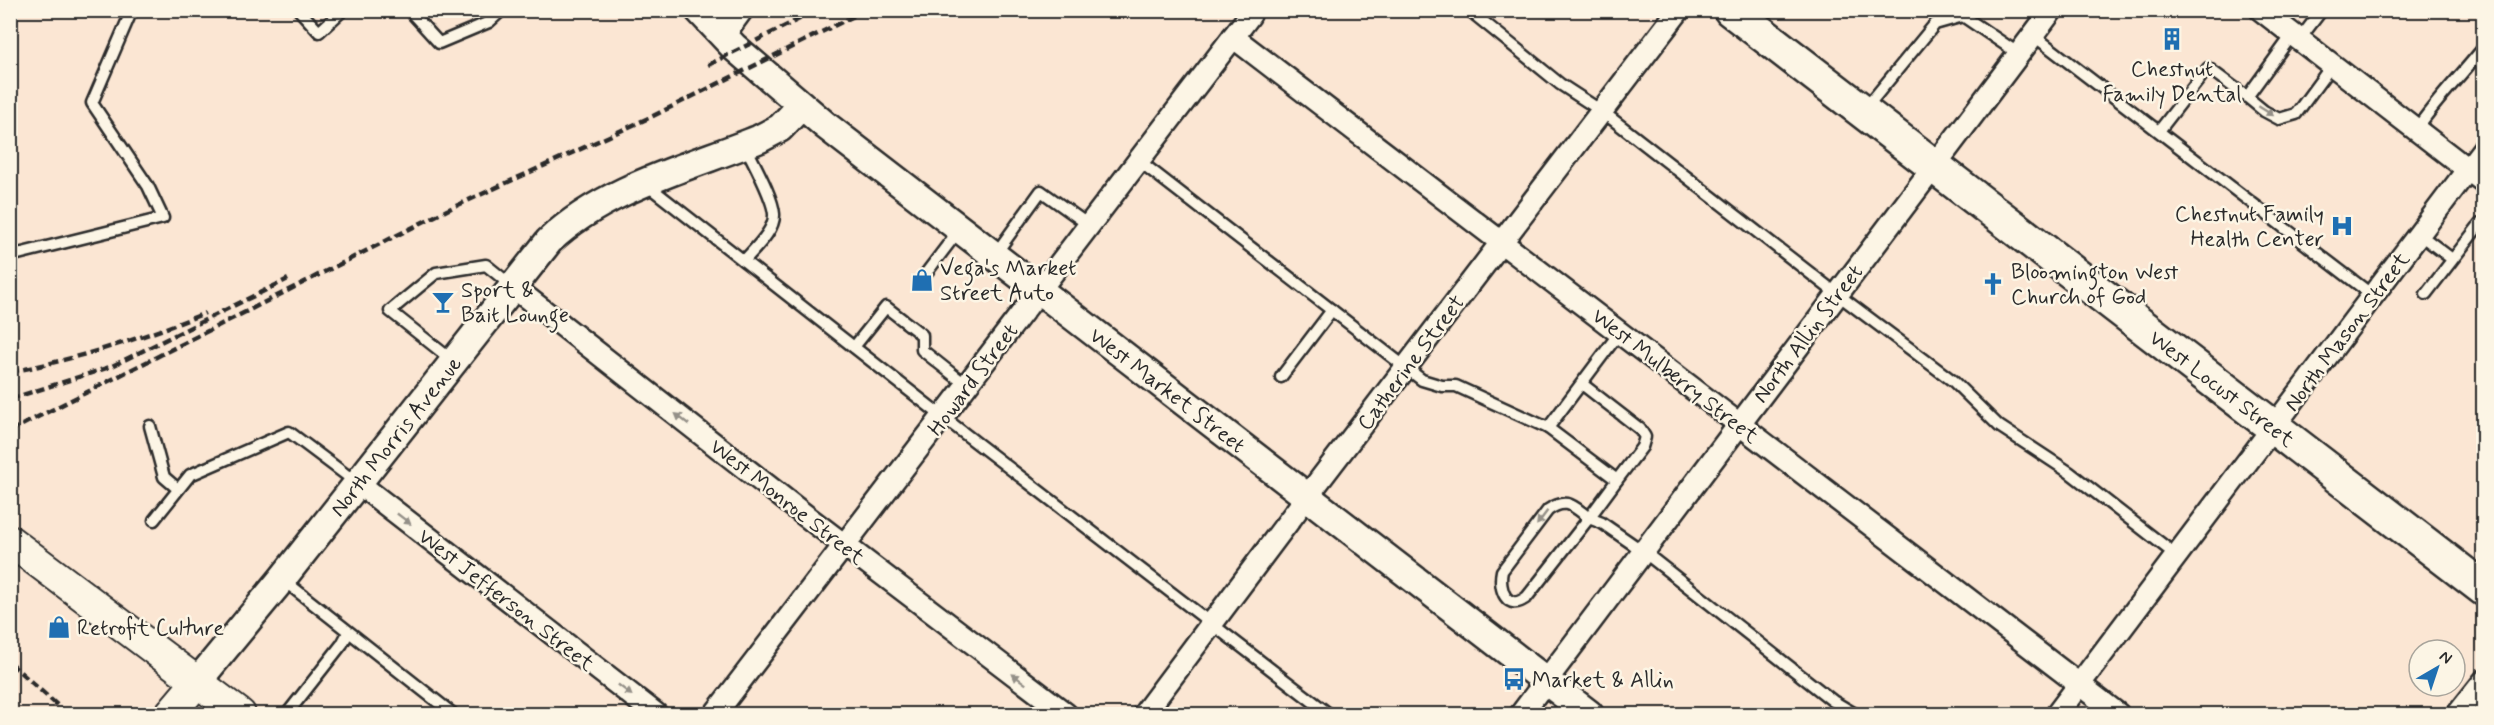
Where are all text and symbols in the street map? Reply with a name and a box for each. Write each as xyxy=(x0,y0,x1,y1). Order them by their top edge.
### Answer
building icon: Chestnut Family Dental xyxy=(2159,26,2185,52)
place label: Chestnut Family Dental xyxy=(2102,56,2242,109)
one-way arrow xyxy=(2258,105,2274,116)
place label: Chestnut Family Health Center xyxy=(2175,201,2324,254)
hospital icon: Chestnut Family Health Center xyxy=(2329,213,2355,239)
street label: North Mason Street xyxy=(2278,247,2417,418)
place label: Vega's Market Street Auto xyxy=(940,255,1077,308)
street label: North Allin Street xyxy=(1747,259,1870,409)
place label: Bloomington West Church of God xyxy=(2011,259,2178,312)
shop icon: Vega's Market Street Auto xyxy=(909,267,935,293)
church icon: Bloomington West Church of God xyxy=(1980,271,2006,297)
place label: Sport & Bait Lounge xyxy=(461,277,569,333)
bar icon: Sport & Bait Lounge xyxy=(430,289,456,315)
street label: Catherine Street xyxy=(1351,290,1472,437)
street label: West Mulberry Street xyxy=(1586,303,1764,451)
street label: Howard Street xyxy=(922,318,1025,442)
street label: West Market Street xyxy=(1083,322,1251,460)
street label: West Locust Street xyxy=(2143,325,2300,454)
street label: North Morris Avenue xyxy=(325,351,469,523)
one-way arrow xyxy=(674,412,690,425)
street label: West Monroe Street xyxy=(704,433,870,572)
one-way arrow xyxy=(1536,511,1548,526)
one-way arrow xyxy=(396,513,412,526)
street label: West Jefferson Street xyxy=(412,523,600,678)
shop icon: Retrofit Culture xyxy=(46,614,72,640)
place label: Retrofit Culture xyxy=(77,615,224,643)
north arrow xyxy=(2407,638,2467,698)
text: N xyxy=(2435,646,2456,669)
bus stop icon: Market & Allin xyxy=(1501,666,1527,692)
place label: Market & Allin xyxy=(1532,667,1674,695)
one-way arrow xyxy=(1012,673,1028,685)
one-way arrow xyxy=(617,684,632,696)

